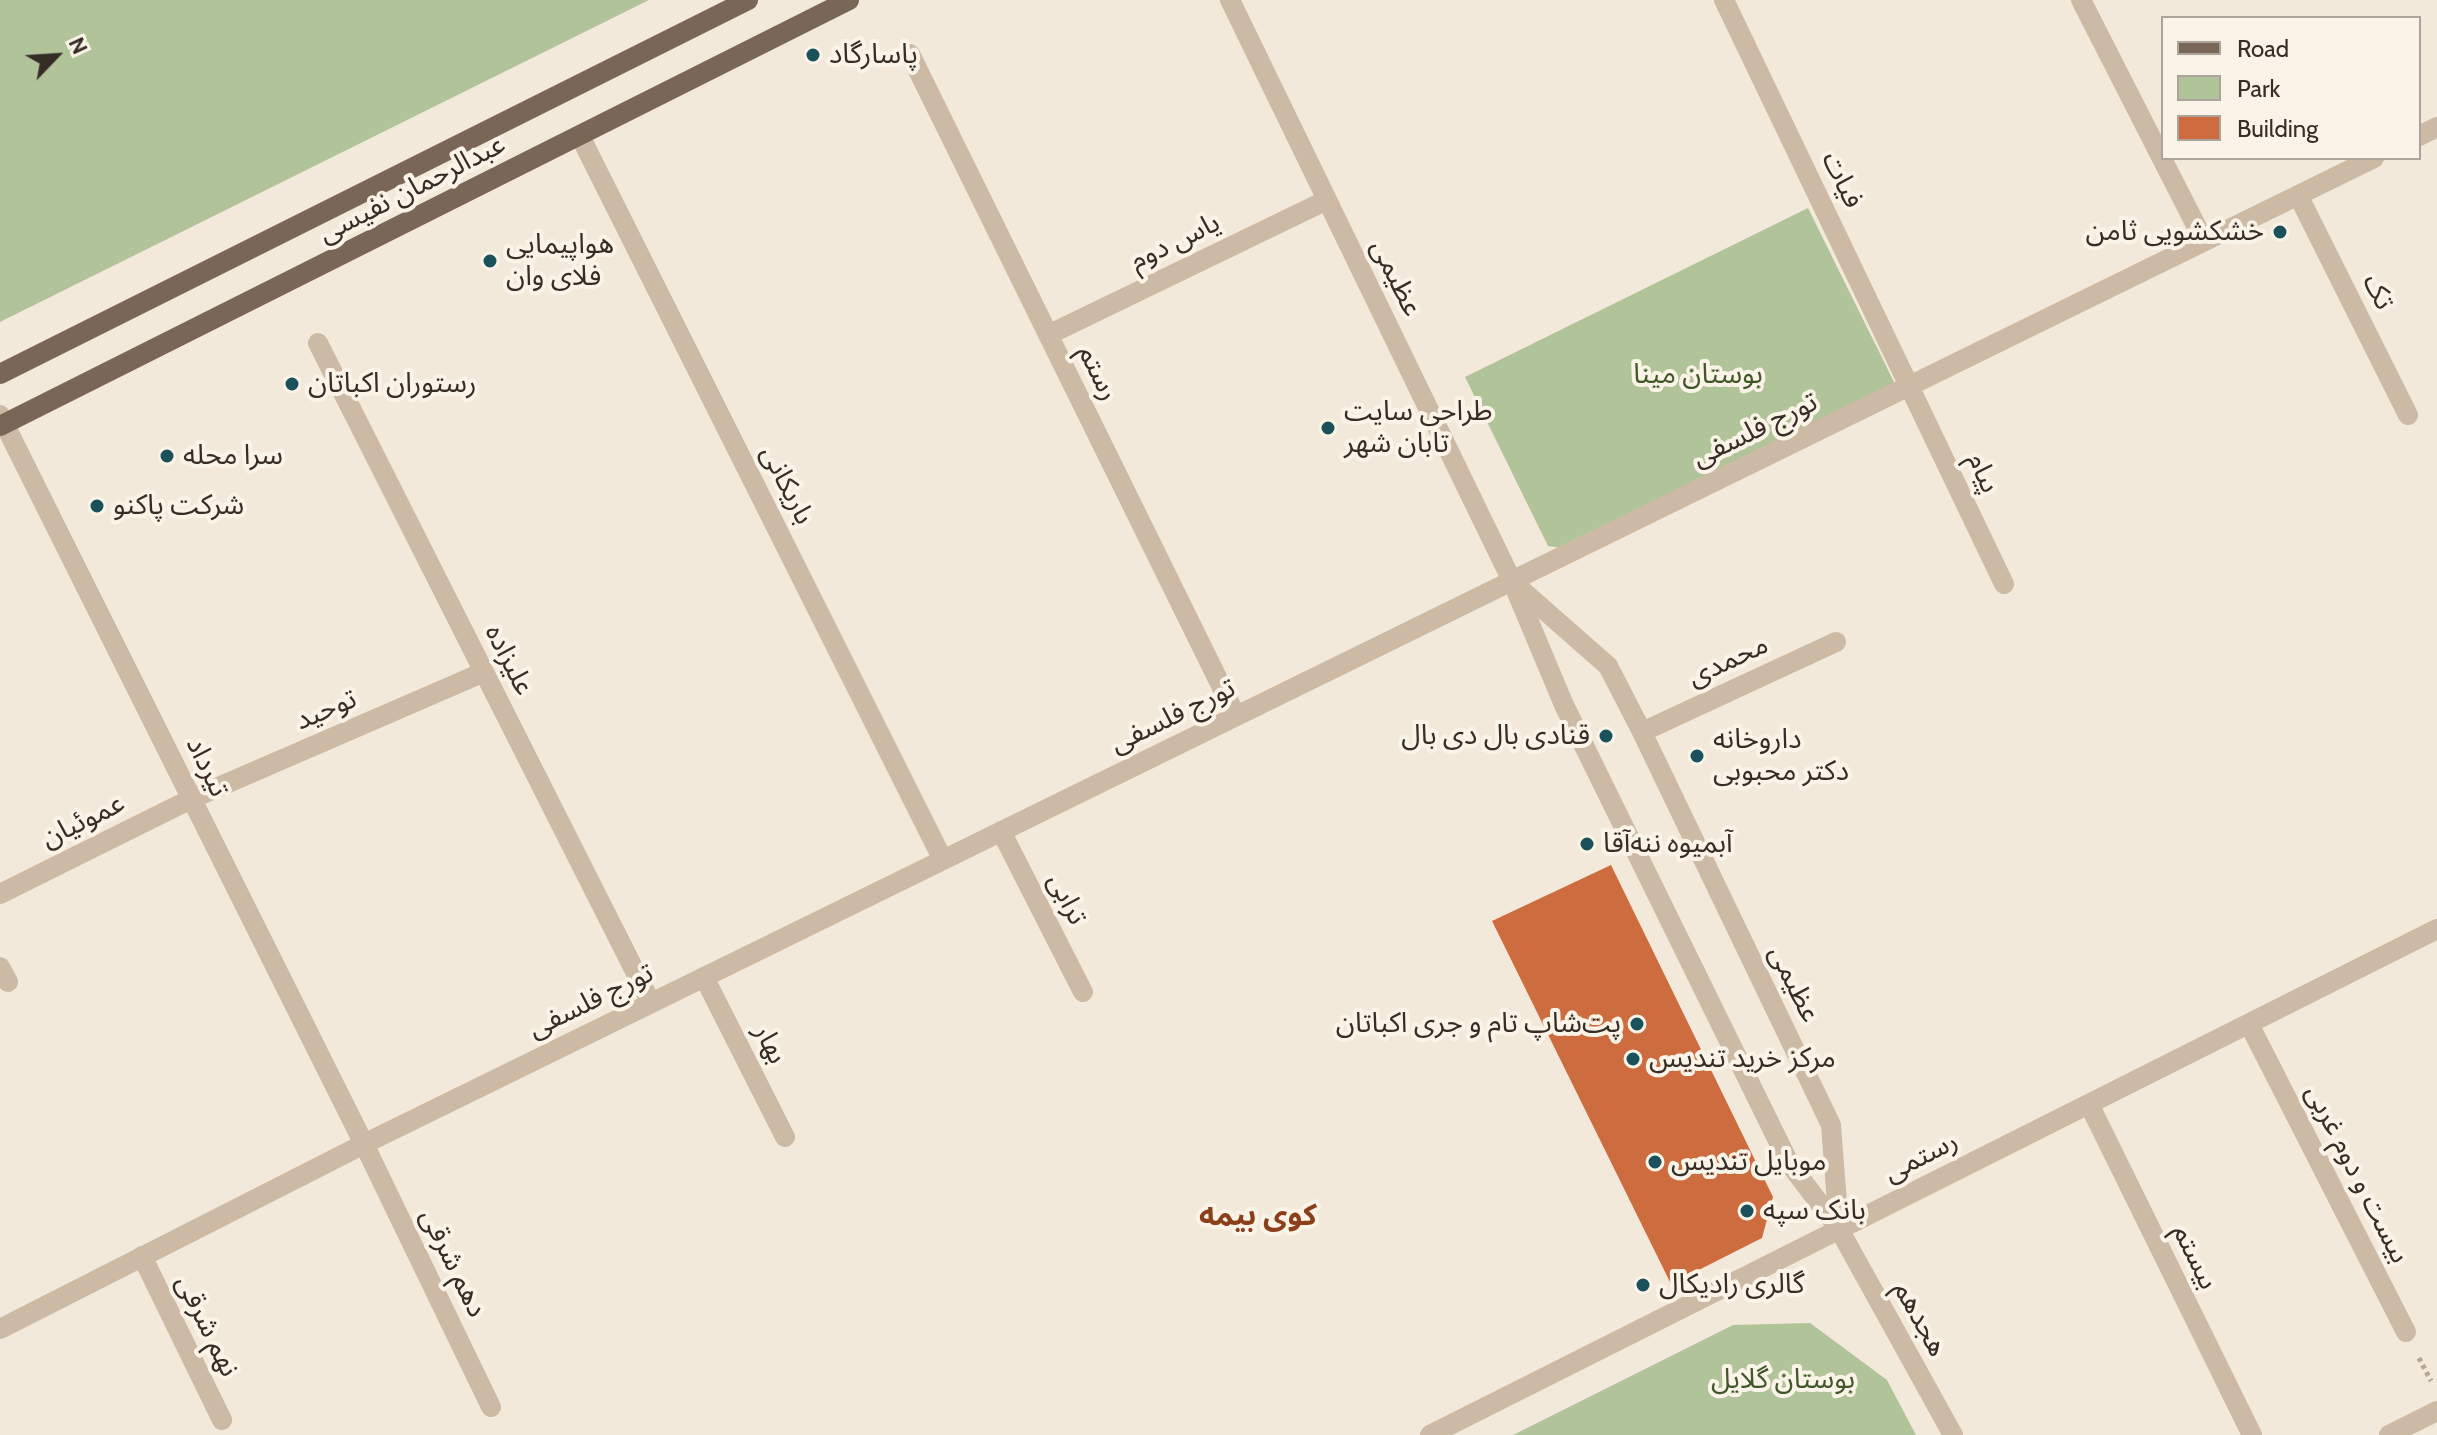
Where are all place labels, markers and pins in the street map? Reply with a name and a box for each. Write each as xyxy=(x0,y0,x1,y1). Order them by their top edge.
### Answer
place label: پاسارگاد xyxy=(829,38,918,72)
marker: پاسارگاد xyxy=(804,46,822,64)
place label: خشکشویی ثامن xyxy=(2086,215,2264,249)
marker: خشکشویی ثامن xyxy=(2271,223,2289,241)
place label: هواپیمایی فلای وان xyxy=(506,228,614,294)
marker: هواپیمایی فلای وان xyxy=(481,252,499,270)
place label: رستوران اکباتان xyxy=(308,367,476,401)
marker: رستوران اکباتان xyxy=(283,375,301,393)
place label: طراحی سایت تابان شهر xyxy=(1344,395,1492,461)
marker: طراحی سایت تابان شهر xyxy=(1319,419,1337,437)
place label: سرا محله xyxy=(183,439,283,473)
marker: سرا محله xyxy=(158,447,176,465)
place label: شرکت پاکنو xyxy=(113,489,244,523)
marker: شرکت پاکنو xyxy=(88,497,106,515)
place label: قنادی بال دی بال xyxy=(1401,719,1590,753)
place label: داروخانه دکتر محبوبی xyxy=(1713,723,1849,789)
marker: قنادی بال دی بال xyxy=(1597,727,1615,745)
marker: داروخانه دکتر محبوبی xyxy=(1688,747,1706,765)
place label: آبمیوه ننه‌آقا xyxy=(1603,827,1733,861)
marker: آبمیوه ننه‌آقا xyxy=(1578,835,1596,853)
place label: پت‌شاپ تام و جری اکباتان xyxy=(1336,1007,1621,1041)
marker: پت‌شاپ تام و جری اکباتان xyxy=(1628,1015,1646,1033)
place label: مرکز خرید تندیس xyxy=(1649,1042,1836,1076)
marker: مرکز خرید تندیس xyxy=(1624,1050,1642,1068)
place label: موبایل تندیس xyxy=(1671,1145,1826,1179)
marker: موبایل تندیس xyxy=(1646,1153,1664,1171)
place label: بانک سپه xyxy=(1763,1194,1866,1228)
marker: بانک سپه xyxy=(1738,1202,1756,1220)
place label: گالری رادیکال xyxy=(1659,1268,1804,1302)
marker: گالری رادیکال xyxy=(1634,1276,1652,1294)

